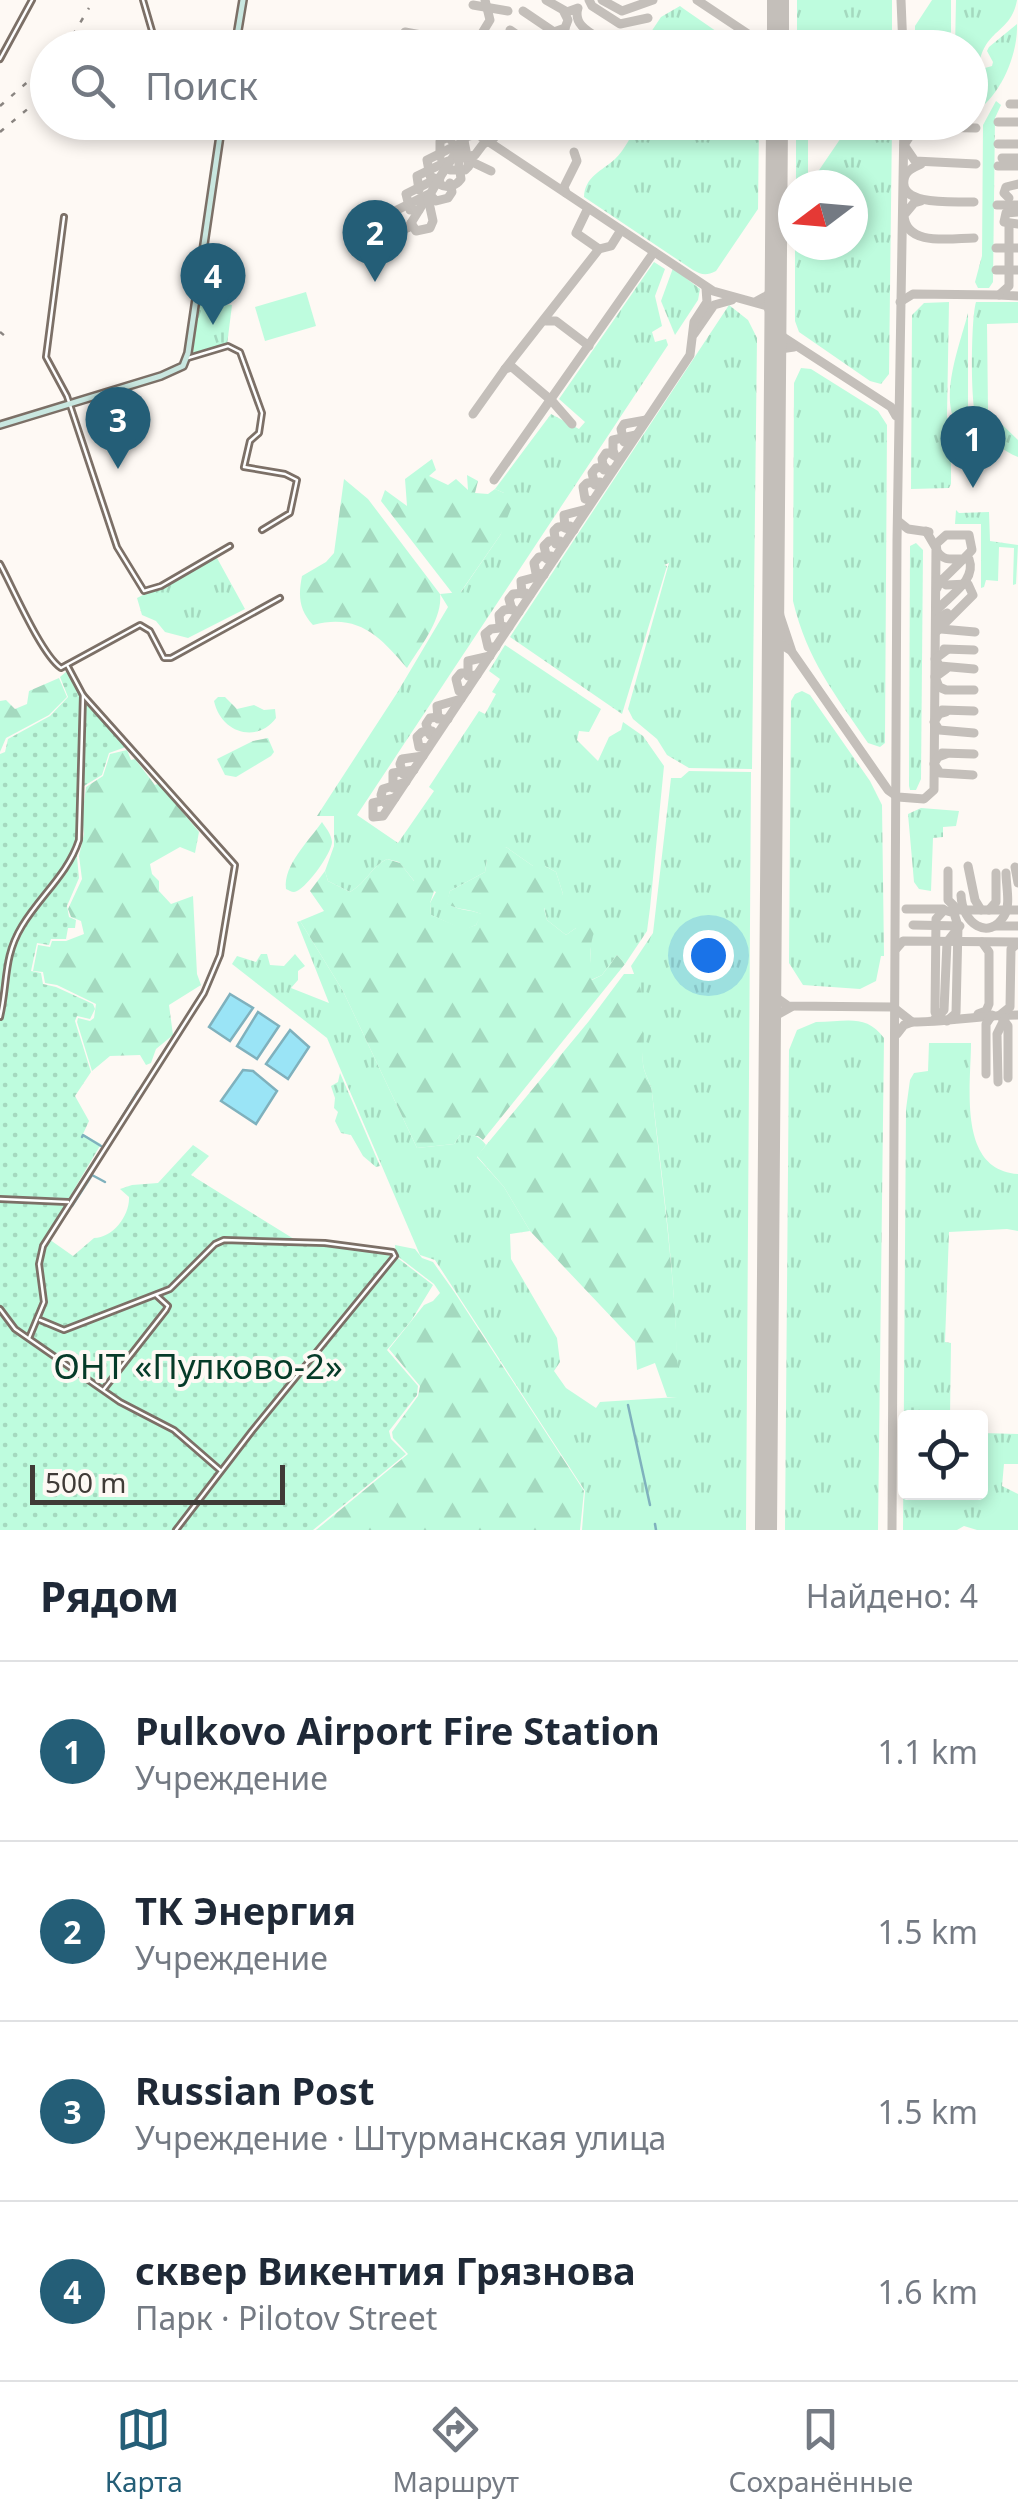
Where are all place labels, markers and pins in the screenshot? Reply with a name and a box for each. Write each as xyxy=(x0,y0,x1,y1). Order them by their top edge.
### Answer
pin: 2 xyxy=(342,200,408,282)
pin: 4 xyxy=(180,242,246,325)
pin: 3 xyxy=(86,386,150,469)
pin: 1 xyxy=(940,406,1006,488)

